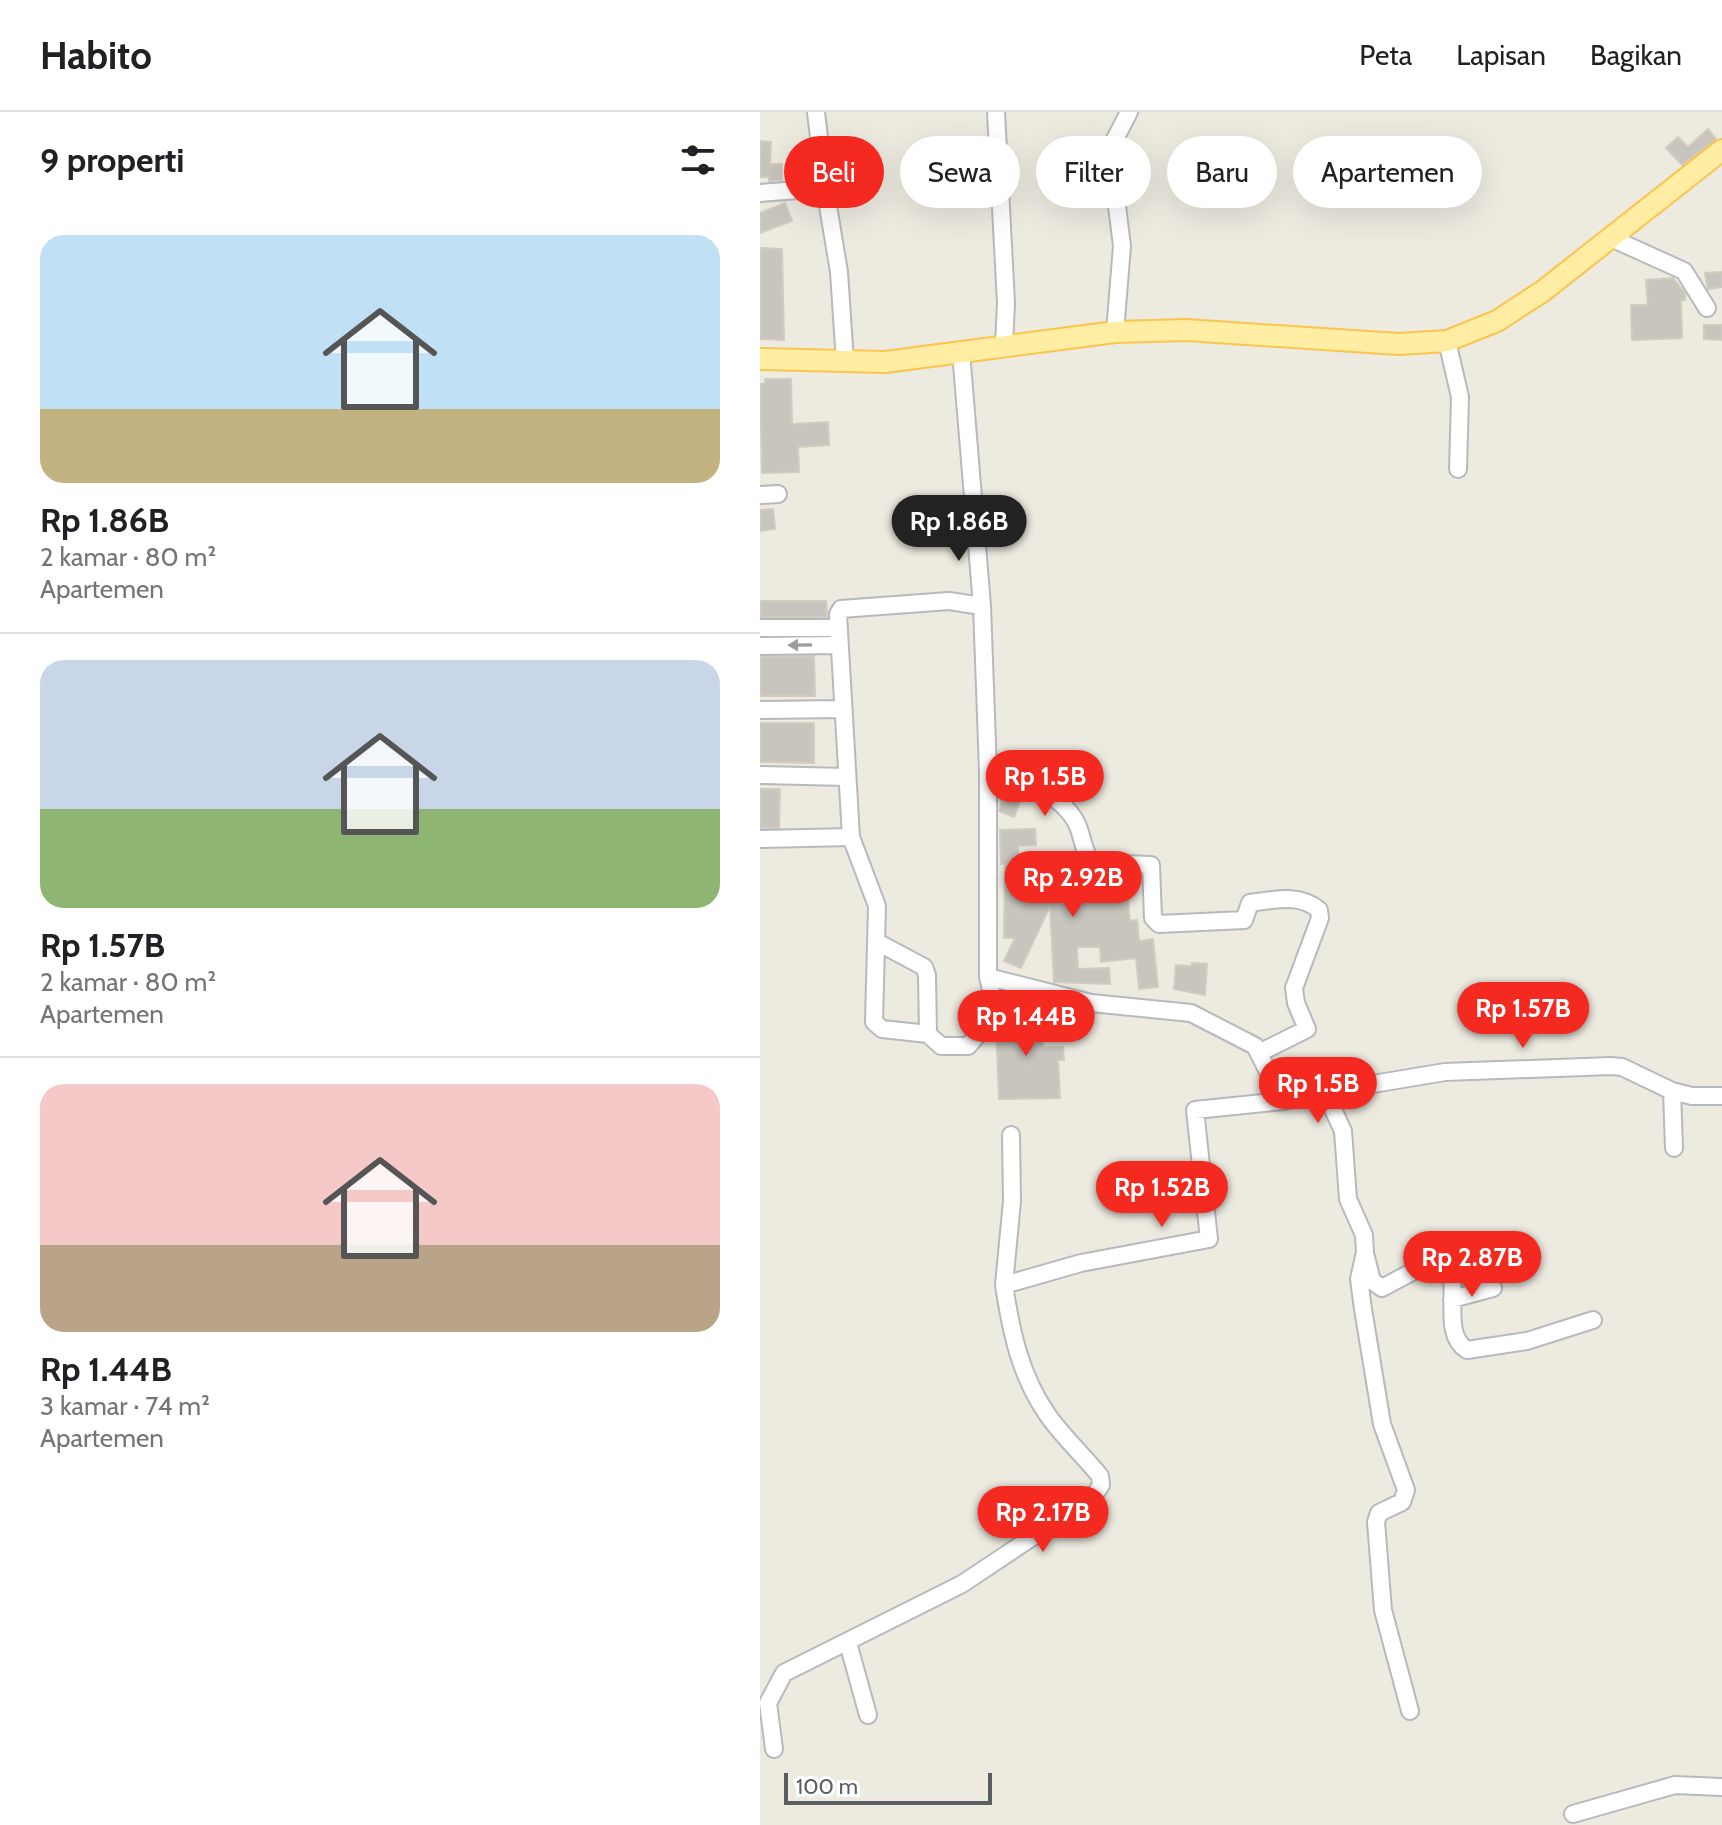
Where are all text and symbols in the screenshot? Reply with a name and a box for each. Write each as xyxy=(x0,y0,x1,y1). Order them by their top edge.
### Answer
text: Habito xyxy=(40,32,152,79)
text: Peta xyxy=(1359,38,1412,72)
text: Lapisan xyxy=(1456,38,1546,72)
text: Bagikan xyxy=(1590,38,1682,72)
chip: Beli xyxy=(784,136,884,208)
chip: Sewa xyxy=(900,136,1020,208)
chip: Filter xyxy=(1036,136,1151,208)
chip: Baru xyxy=(1167,136,1277,208)
chip: Apartemen xyxy=(1293,136,1482,208)
icon: filters xyxy=(676,138,720,182)
text: 9 properti xyxy=(40,139,185,181)
icon: home xyxy=(308,287,452,431)
pin: Rp 1.86B xyxy=(876,495,1042,563)
text: Rp 1.86B xyxy=(40,499,169,541)
text: Rp 1.86B xyxy=(910,505,1008,537)
text: 2 kamar · 80 m² xyxy=(40,541,216,573)
text: Apartemen xyxy=(40,573,164,605)
one-way arrow xyxy=(787,639,812,652)
icon: home xyxy=(308,712,452,856)
pin: Rp 1.5B xyxy=(971,750,1119,818)
text: Rp 1.5B xyxy=(1004,760,1086,792)
pin: Rp 2.92B xyxy=(990,851,1156,919)
text: Rp 2.92B xyxy=(1023,861,1123,893)
text: Rp 1.57B xyxy=(40,924,165,966)
text: 2 kamar · 80 m² xyxy=(40,966,216,998)
pin: Rp 1.57B xyxy=(1440,982,1606,1050)
pin: Rp 1.44B xyxy=(943,990,1109,1058)
text: Rp 1.57B xyxy=(1475,992,1571,1024)
text: Apartemen xyxy=(40,998,164,1030)
text: Rp 1.44B xyxy=(976,1000,1076,1032)
pin: Rp 1.5B xyxy=(1244,1057,1392,1125)
text: Rp 1.5B xyxy=(1277,1067,1359,1099)
icon: home xyxy=(308,1136,452,1280)
pin: Rp 1.52B xyxy=(1079,1161,1245,1229)
text: Rp 1.52B xyxy=(1114,1171,1210,1203)
pin: Rp 2.87B xyxy=(1389,1231,1555,1299)
text: Rp 2.87B xyxy=(1421,1241,1523,1273)
text: Rp 1.44B xyxy=(40,1348,172,1390)
text: 3 kamar · 74 m² xyxy=(40,1390,210,1422)
text: Apartemen xyxy=(40,1422,164,1454)
pin: Rp 2.17B xyxy=(960,1486,1126,1554)
text: Rp 2.17B xyxy=(996,1496,1090,1528)
scale bar xyxy=(784,1769,992,1805)
text: 100 m xyxy=(796,1773,858,1800)

